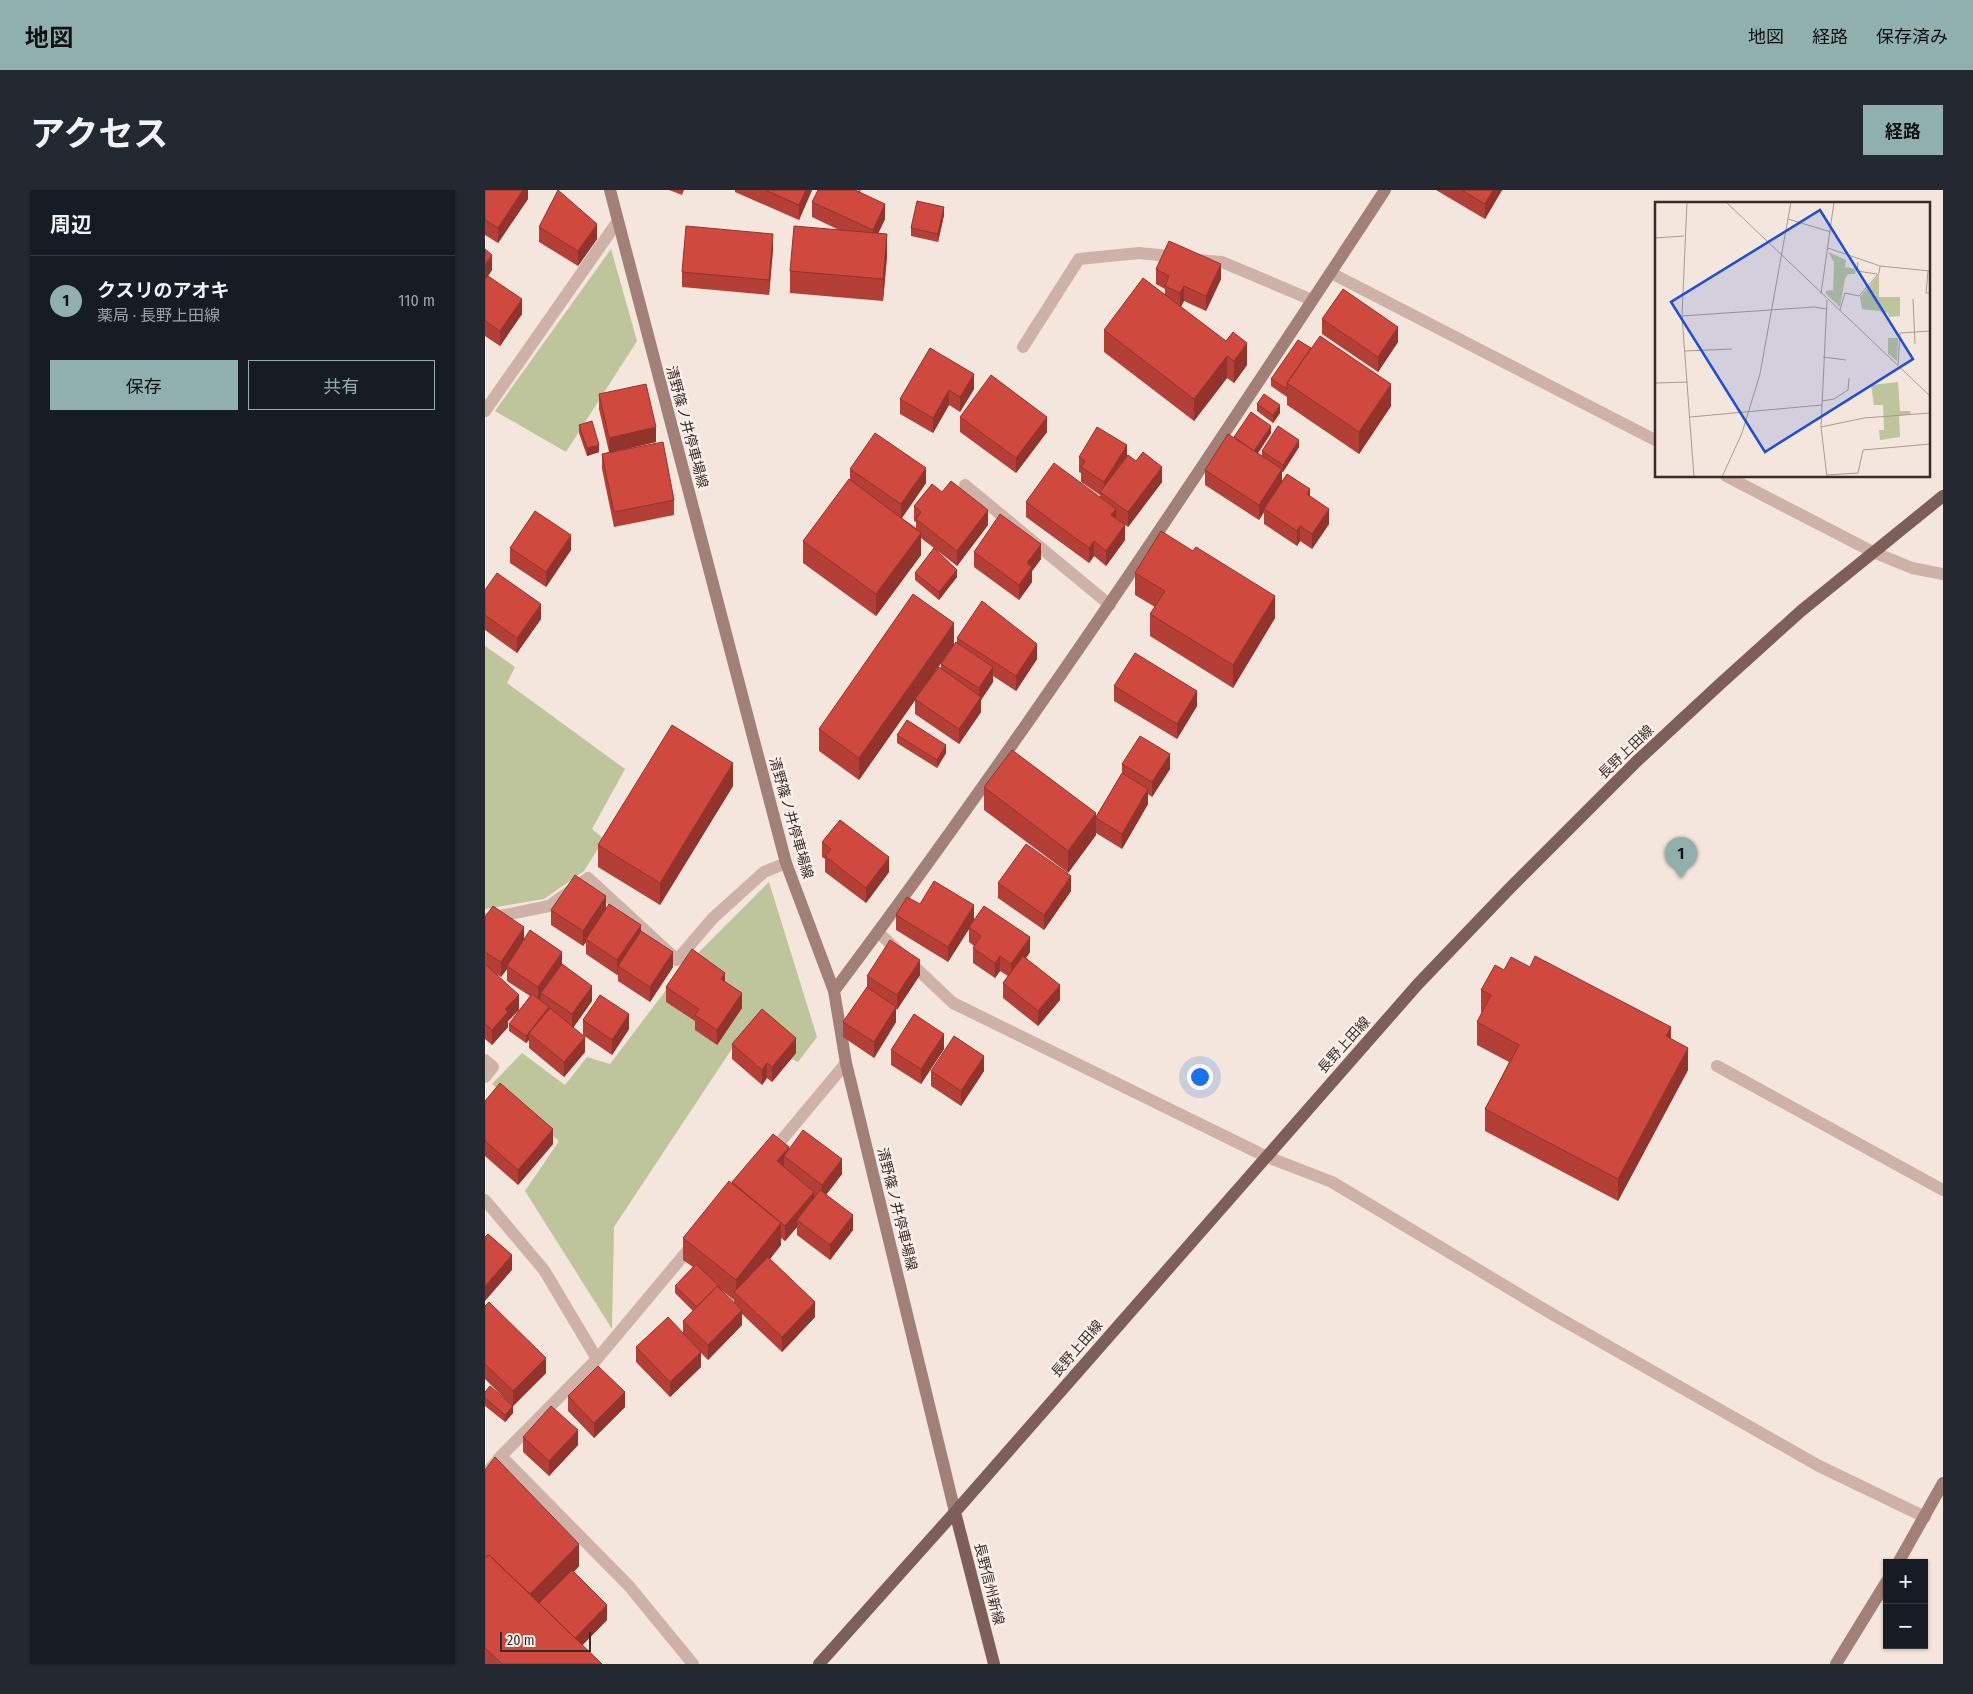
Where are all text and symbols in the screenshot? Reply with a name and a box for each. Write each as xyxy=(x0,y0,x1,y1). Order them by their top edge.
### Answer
text: 地図 xyxy=(25,24,73,52)
text: 地図 xyxy=(1748,26,1784,48)
text: 経路 xyxy=(1812,26,1848,48)
text: 保存済み xyxy=(1876,26,1948,48)
button: 経路 xyxy=(1863,105,1943,155)
text: アクセス xyxy=(30,113,168,155)
inset map xyxy=(1655,202,1931,478)
text: 周辺 xyxy=(50,212,92,238)
text: クスリのアオキ xyxy=(97,279,229,302)
text: 1 xyxy=(63,291,69,310)
text: 110 m xyxy=(398,291,435,310)
text: 薬局 · 長野上田線 xyxy=(97,306,220,325)
button: 保存 xyxy=(50,360,238,410)
button: 共有 xyxy=(248,360,435,410)
street label: 清野篠ノ井停車場線 xyxy=(662,364,712,490)
street label: 長野上田線 xyxy=(1595,722,1657,782)
street label: 清野篠ノ井停車場線 xyxy=(765,755,817,881)
pin: 1 xyxy=(1665,837,1697,878)
street label: 長野上田線 xyxy=(1314,1013,1374,1077)
your location xyxy=(1187,1064,1213,1090)
street label: 清野篠ノ井停車場線 xyxy=(874,1146,920,1272)
street label: 長野上田線 xyxy=(1048,1317,1106,1381)
street label: 長野信州新線 xyxy=(971,1541,1007,1627)
map controls xyxy=(1883,1559,1928,1649)
button: + xyxy=(1883,1559,1928,1604)
button: − xyxy=(1883,1604,1928,1649)
scale bar xyxy=(500,1629,591,1652)
text: 20 m xyxy=(507,1632,535,1649)

